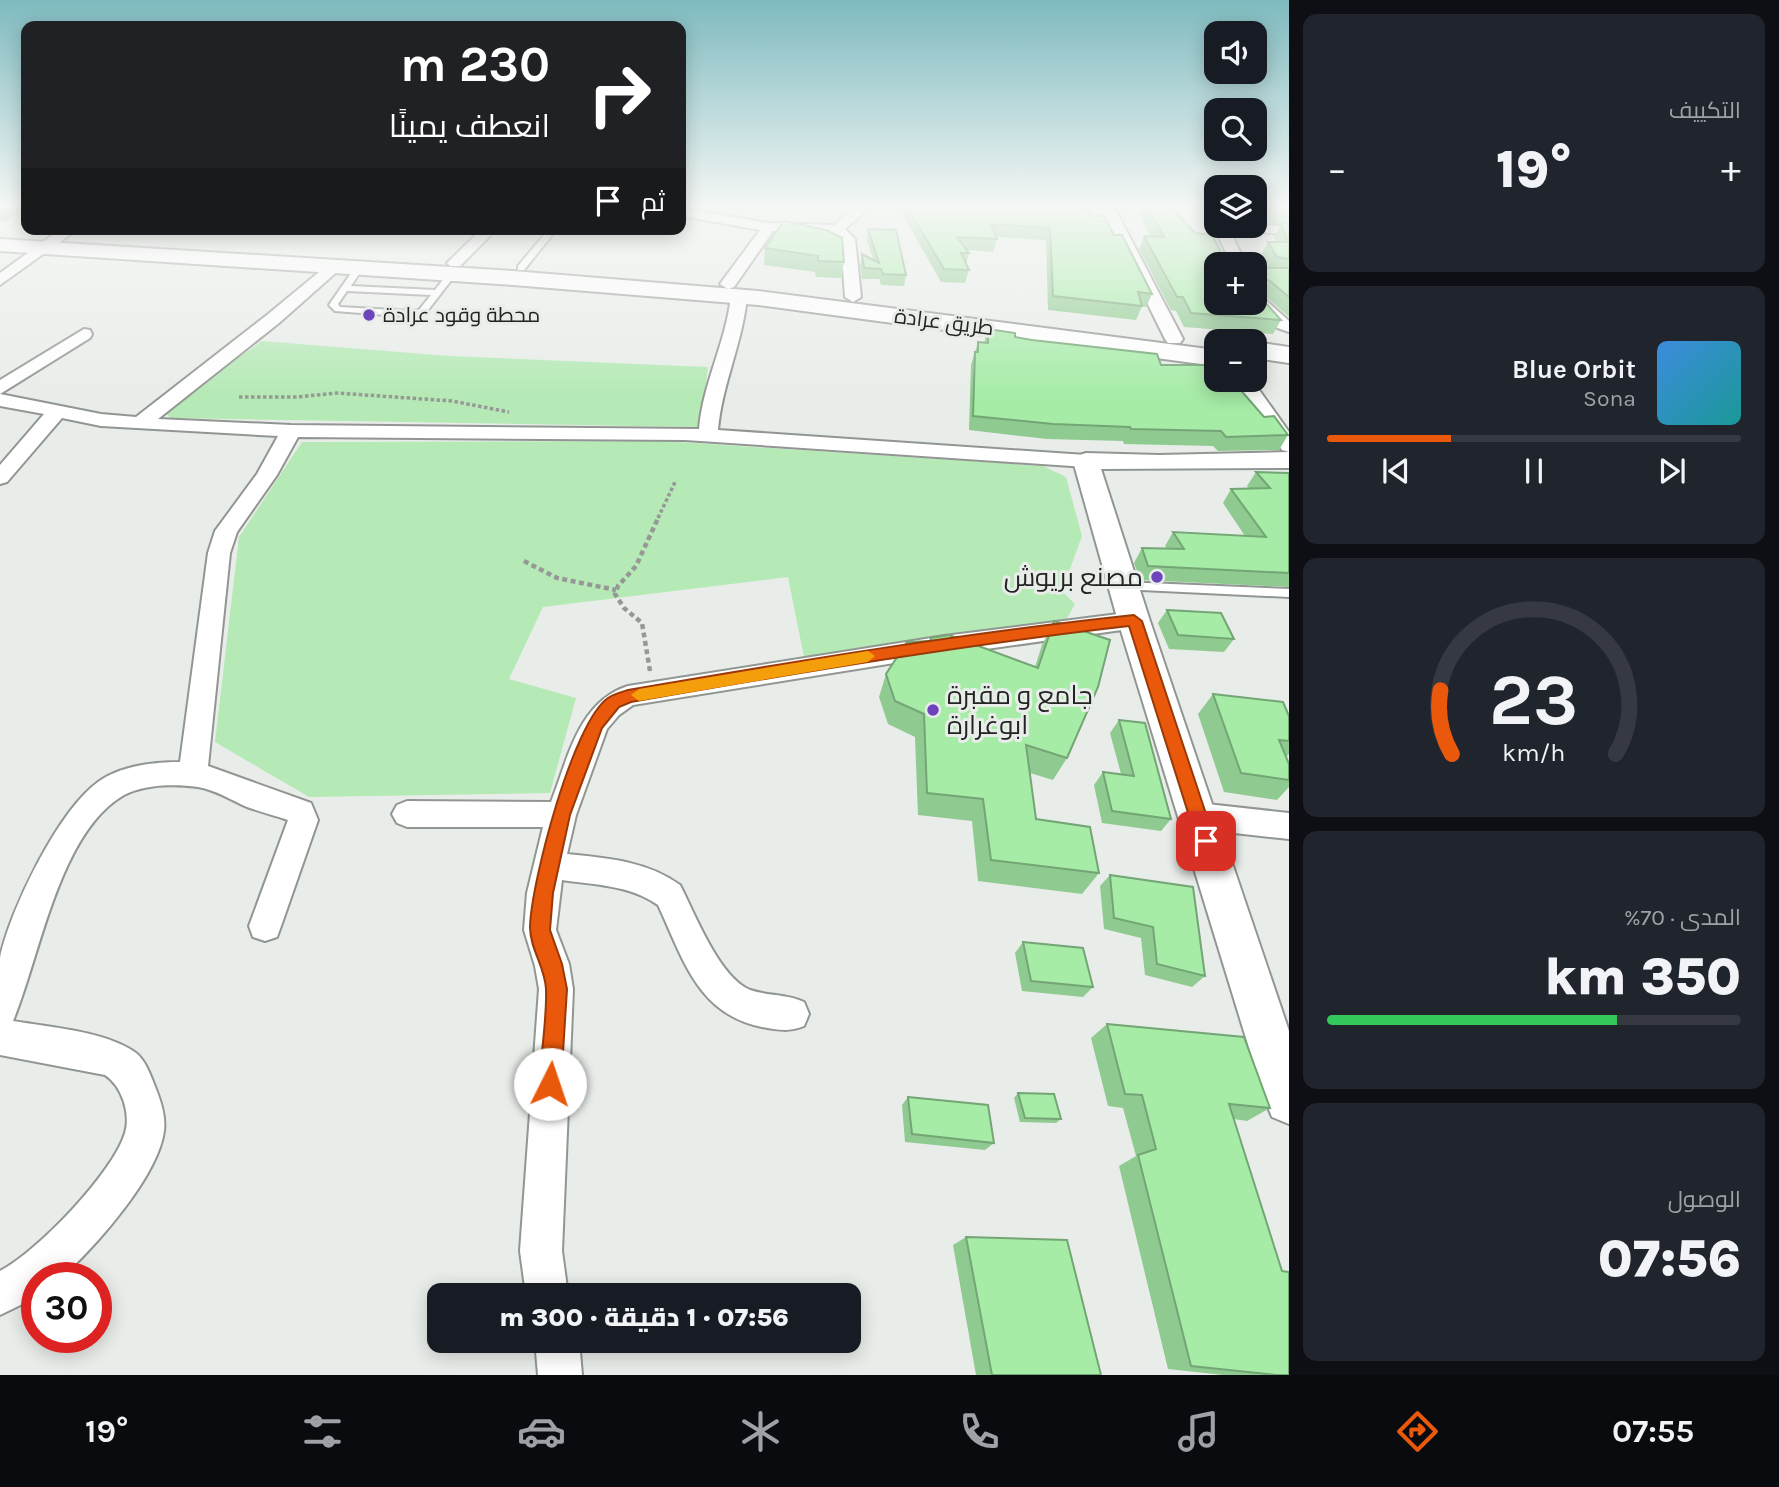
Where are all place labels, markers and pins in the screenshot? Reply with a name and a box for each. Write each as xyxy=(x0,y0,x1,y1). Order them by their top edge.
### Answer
place label: محطة وقود عرادة xyxy=(383,303,540,327)
marker: محطة وقود عرادة xyxy=(361,307,377,323)
place label: مصنع بريوش xyxy=(1004,562,1143,594)
marker: مصنع بريوش xyxy=(1149,569,1165,585)
place label: جامع و مقبرة ابوغرارة xyxy=(947,680,1093,741)
marker: جامع و مقبرة ابوغرارة xyxy=(925,702,941,718)
pin xyxy=(1176,811,1236,871)

